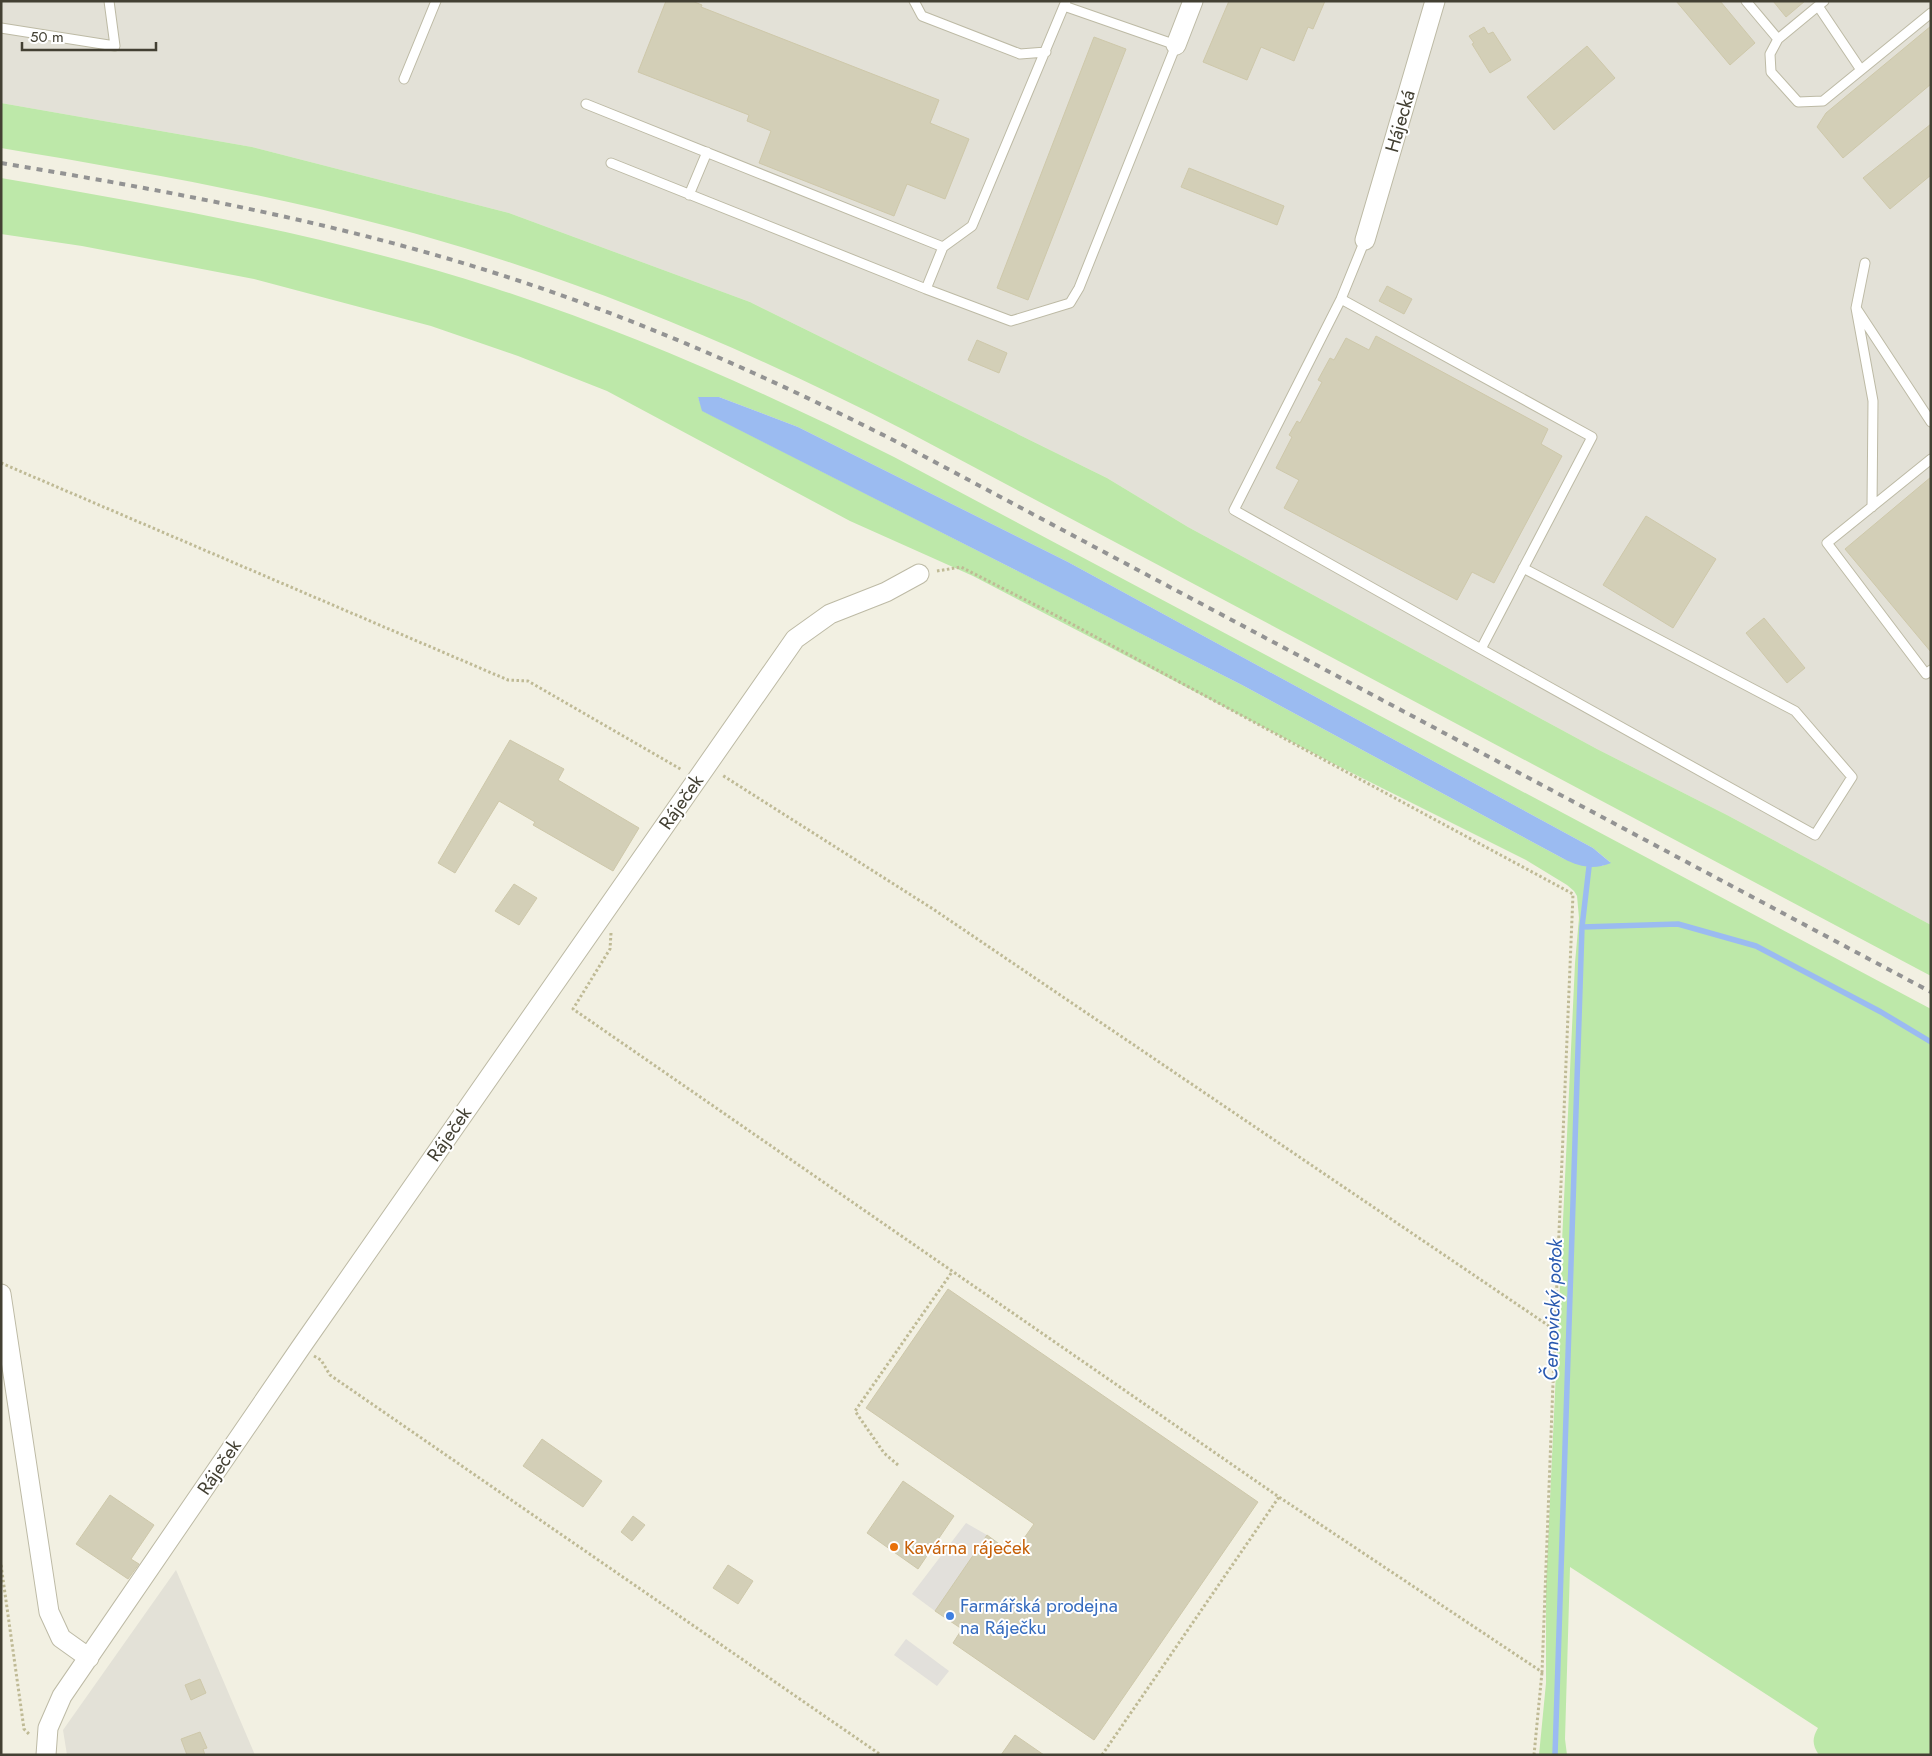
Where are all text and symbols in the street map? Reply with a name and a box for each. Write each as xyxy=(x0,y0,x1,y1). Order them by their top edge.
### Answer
scale bar xyxy=(22,20,156,52)
text: 50 m xyxy=(30,26,64,48)
street label: Hájecká xyxy=(1378,87,1422,155)
street label: Ráječek xyxy=(652,768,710,835)
street label: Ráječek xyxy=(420,1100,478,1167)
water label: Černovický potok xyxy=(1536,1237,1570,1382)
street label: Ráječek xyxy=(191,1433,248,1500)
place label: Kavárna ráječek xyxy=(904,1534,1031,1561)
marker: Kavárna ráječek xyxy=(888,1541,900,1553)
place label: Farmářská prodejna na Ráječku xyxy=(960,1592,1118,1641)
marker: Farmářská prodejna na Ráječku xyxy=(944,1610,956,1622)

